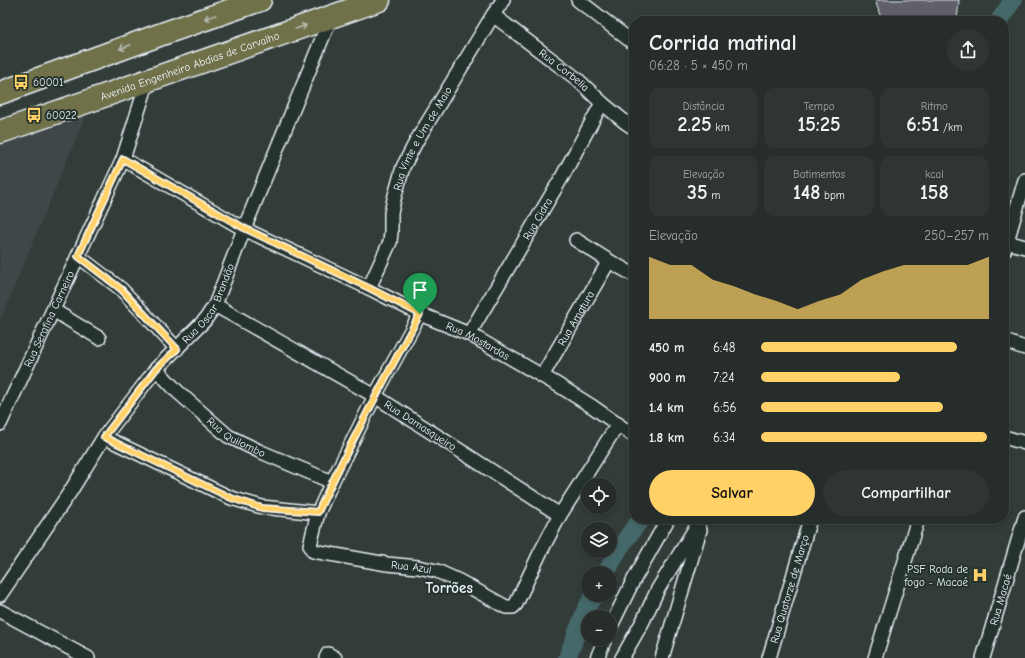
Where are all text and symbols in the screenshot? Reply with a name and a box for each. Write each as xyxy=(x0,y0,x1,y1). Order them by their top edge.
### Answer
one-way arrow xyxy=(204,14,217,21)
one-way arrow xyxy=(295,23,308,30)
street label: Avenida Engenheiro Abdias de Carvalho xyxy=(99,29,281,104)
button: share xyxy=(947,29,989,71)
text: Corrida matinal xyxy=(649,30,797,56)
one-way arrow xyxy=(119,44,131,52)
street label: Rua Corbelia xyxy=(536,46,592,94)
text: 06:28 · 5 × 450 m xyxy=(649,58,748,73)
bus stop icon: 60001 xyxy=(12,73,30,91)
place label: 60001 xyxy=(33,76,63,89)
street label: Rua Vinte e Um de Maio xyxy=(391,84,455,192)
text: Distância xyxy=(683,100,725,113)
text: Tempo xyxy=(803,100,835,113)
text: Ritmo xyxy=(921,100,948,113)
bus stop icon: 60022 xyxy=(25,106,43,124)
place label: 60022 xyxy=(46,109,77,122)
text: 2.25 xyxy=(678,113,712,136)
text: 15:25 xyxy=(797,113,841,136)
text: 6:51 xyxy=(906,113,939,136)
text: km xyxy=(712,121,730,134)
text: /km xyxy=(939,121,962,134)
text: Elevação xyxy=(683,168,724,181)
text: Batimentos xyxy=(793,168,845,181)
text: kcal xyxy=(925,168,944,181)
text: 35 xyxy=(687,181,708,204)
text: 148 xyxy=(793,181,820,204)
text: 158 xyxy=(920,181,949,204)
text: m xyxy=(708,189,720,202)
text: bpm xyxy=(820,189,845,202)
street label: Rua Cidra xyxy=(520,196,555,242)
text: Elevação xyxy=(649,228,698,243)
text: 250–257 m xyxy=(924,228,989,243)
street label: Rua Oscar Brandão xyxy=(179,262,237,346)
street label: Rua Serafina Carneiro xyxy=(21,268,77,369)
pin xyxy=(403,273,437,314)
icon: arrive xyxy=(409,279,431,301)
street label: Rua Amatura xyxy=(555,289,597,348)
street label: Rua Mostardas xyxy=(444,319,512,363)
text: 450 m xyxy=(649,340,684,355)
text: 6:48 xyxy=(713,340,735,355)
text: 900 m xyxy=(649,370,686,385)
text: 7:24 xyxy=(713,370,735,385)
street label: Rua Damasqueiro xyxy=(382,398,459,454)
text: 1.4 km xyxy=(649,400,684,415)
text: 6:56 xyxy=(713,400,737,415)
street label: Rua Quilombo xyxy=(204,415,267,460)
text: 1.8 km xyxy=(649,430,684,445)
text: 6:34 xyxy=(713,430,735,445)
button: Salvar xyxy=(649,470,815,516)
button: Compartilhar xyxy=(823,470,989,516)
map controls xyxy=(581,478,617,646)
button: locate xyxy=(581,478,617,514)
button: layers xyxy=(581,522,617,558)
street label: Rua Quatorze de Março xyxy=(768,533,812,645)
street label: Rua Azul xyxy=(390,558,433,577)
place label: PSF Roda de fogo - Macaé xyxy=(904,563,968,589)
button: + xyxy=(581,566,617,602)
hospital icon: PSF Roda de fogo - Macaé xyxy=(971,566,989,584)
street label: Rua Macaé xyxy=(987,572,1015,627)
district label: Torrões xyxy=(425,579,473,597)
button: − xyxy=(581,610,617,646)

